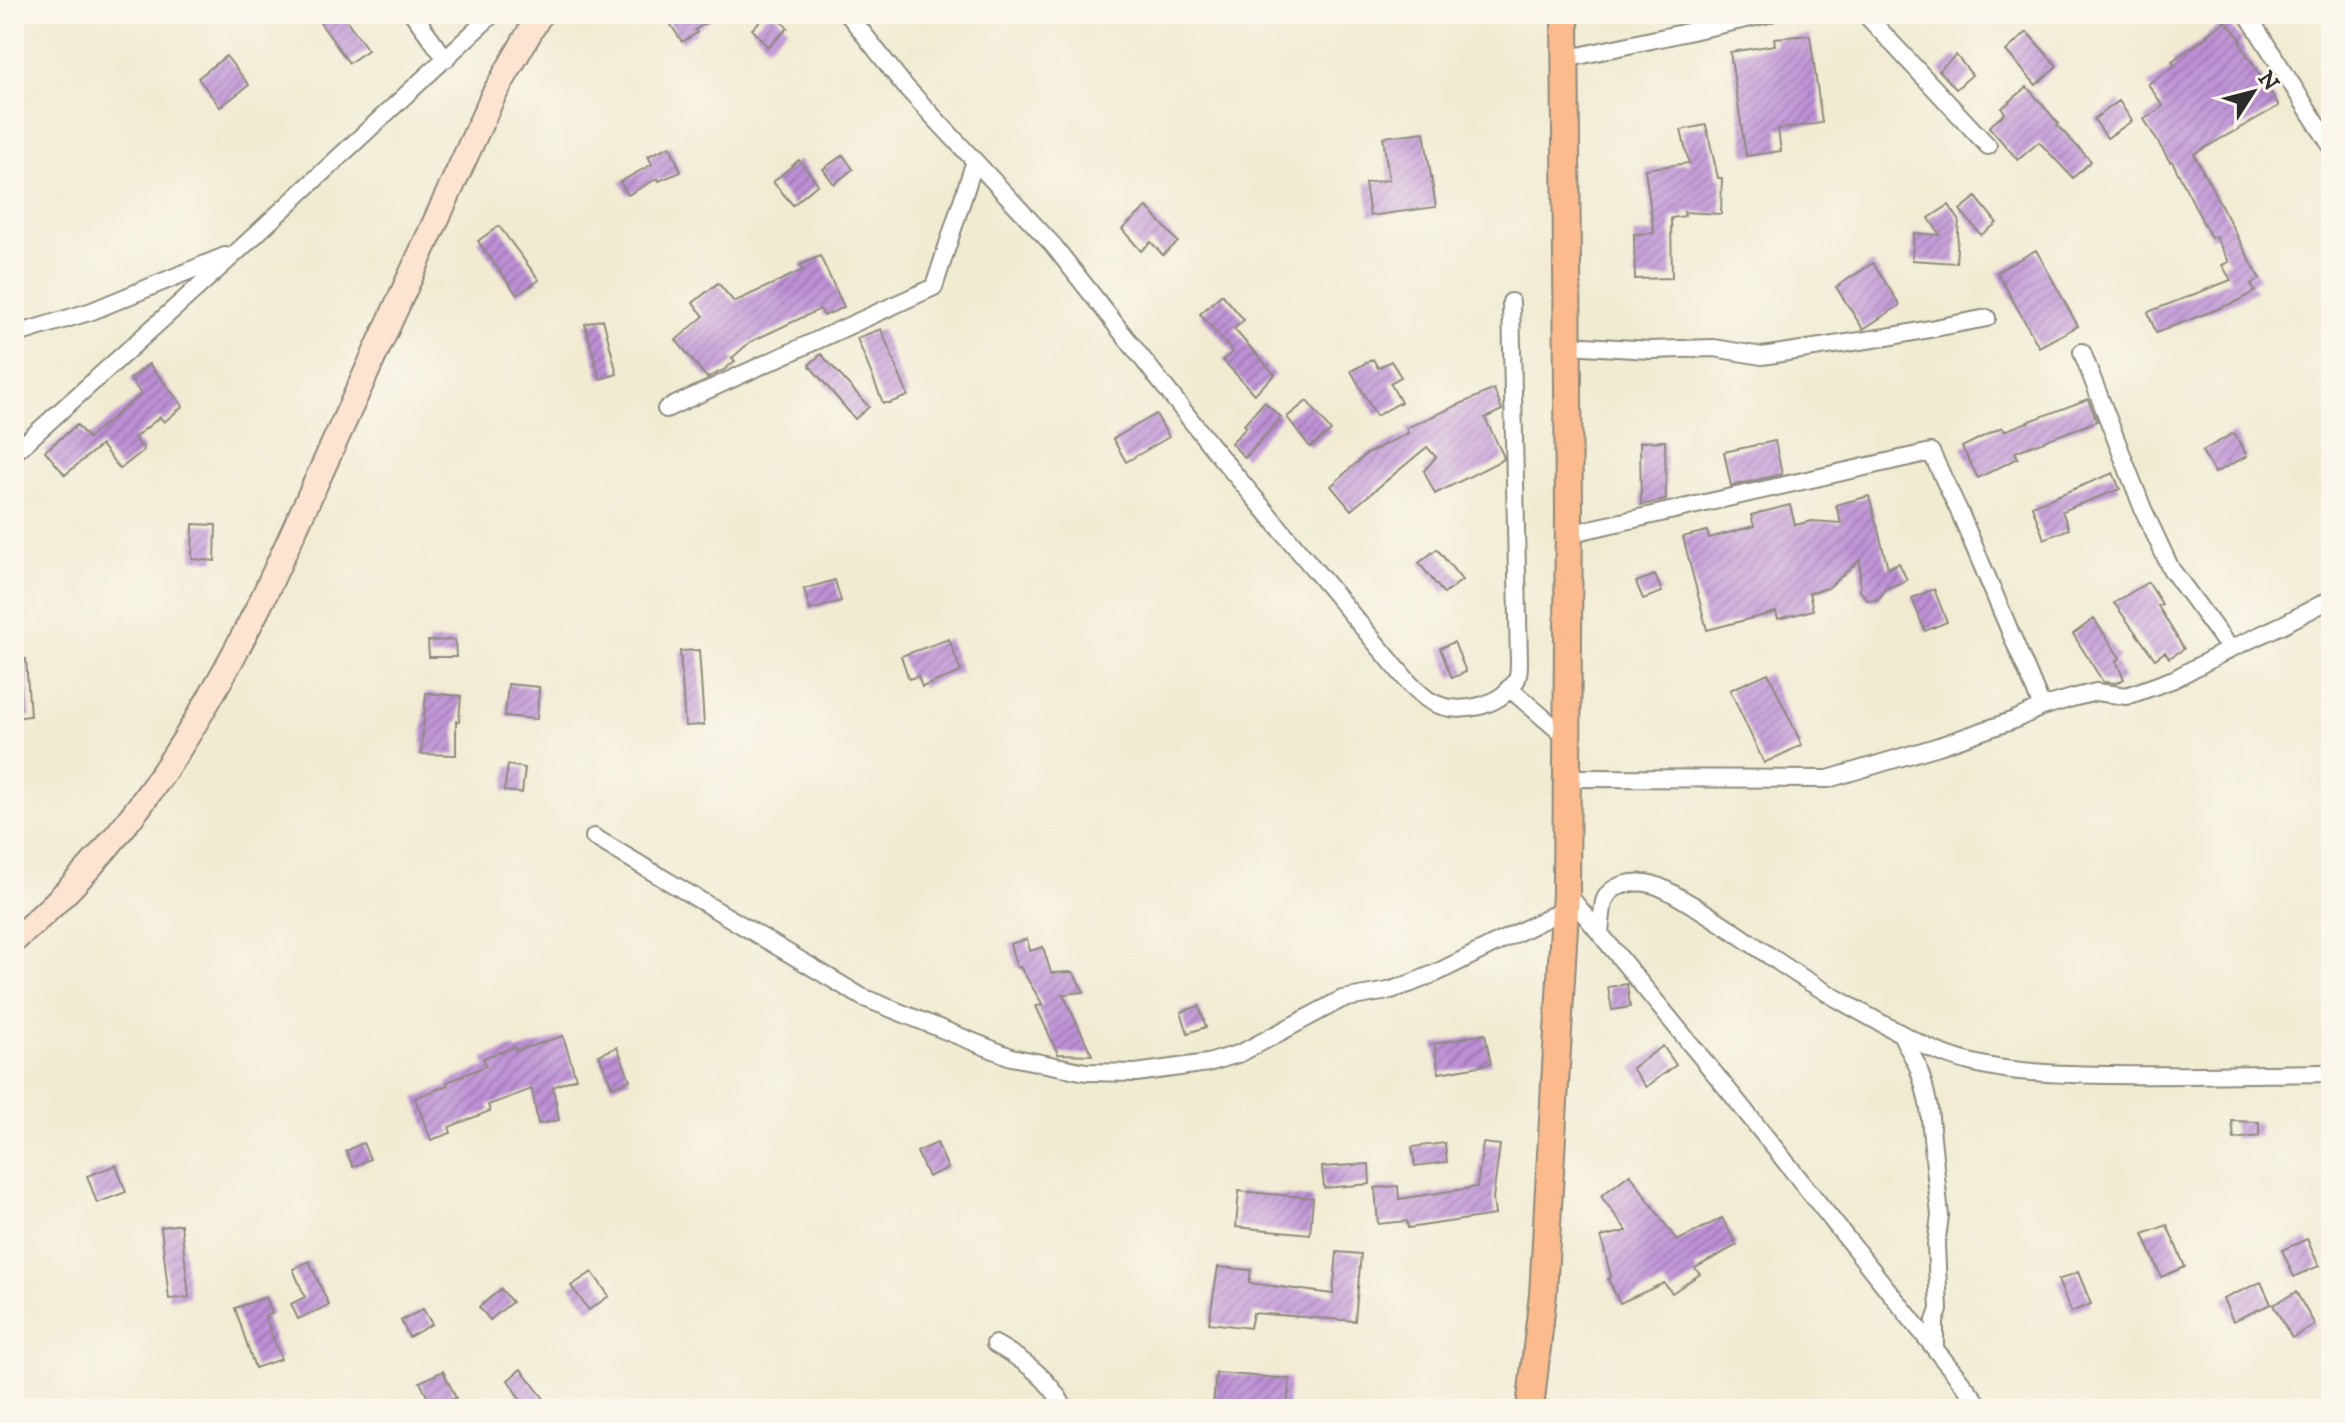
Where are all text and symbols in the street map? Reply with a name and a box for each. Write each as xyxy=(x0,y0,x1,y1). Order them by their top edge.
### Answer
north arrow xyxy=(2213,52,2293,132)
text: N xyxy=(2252,66,2284,96)

